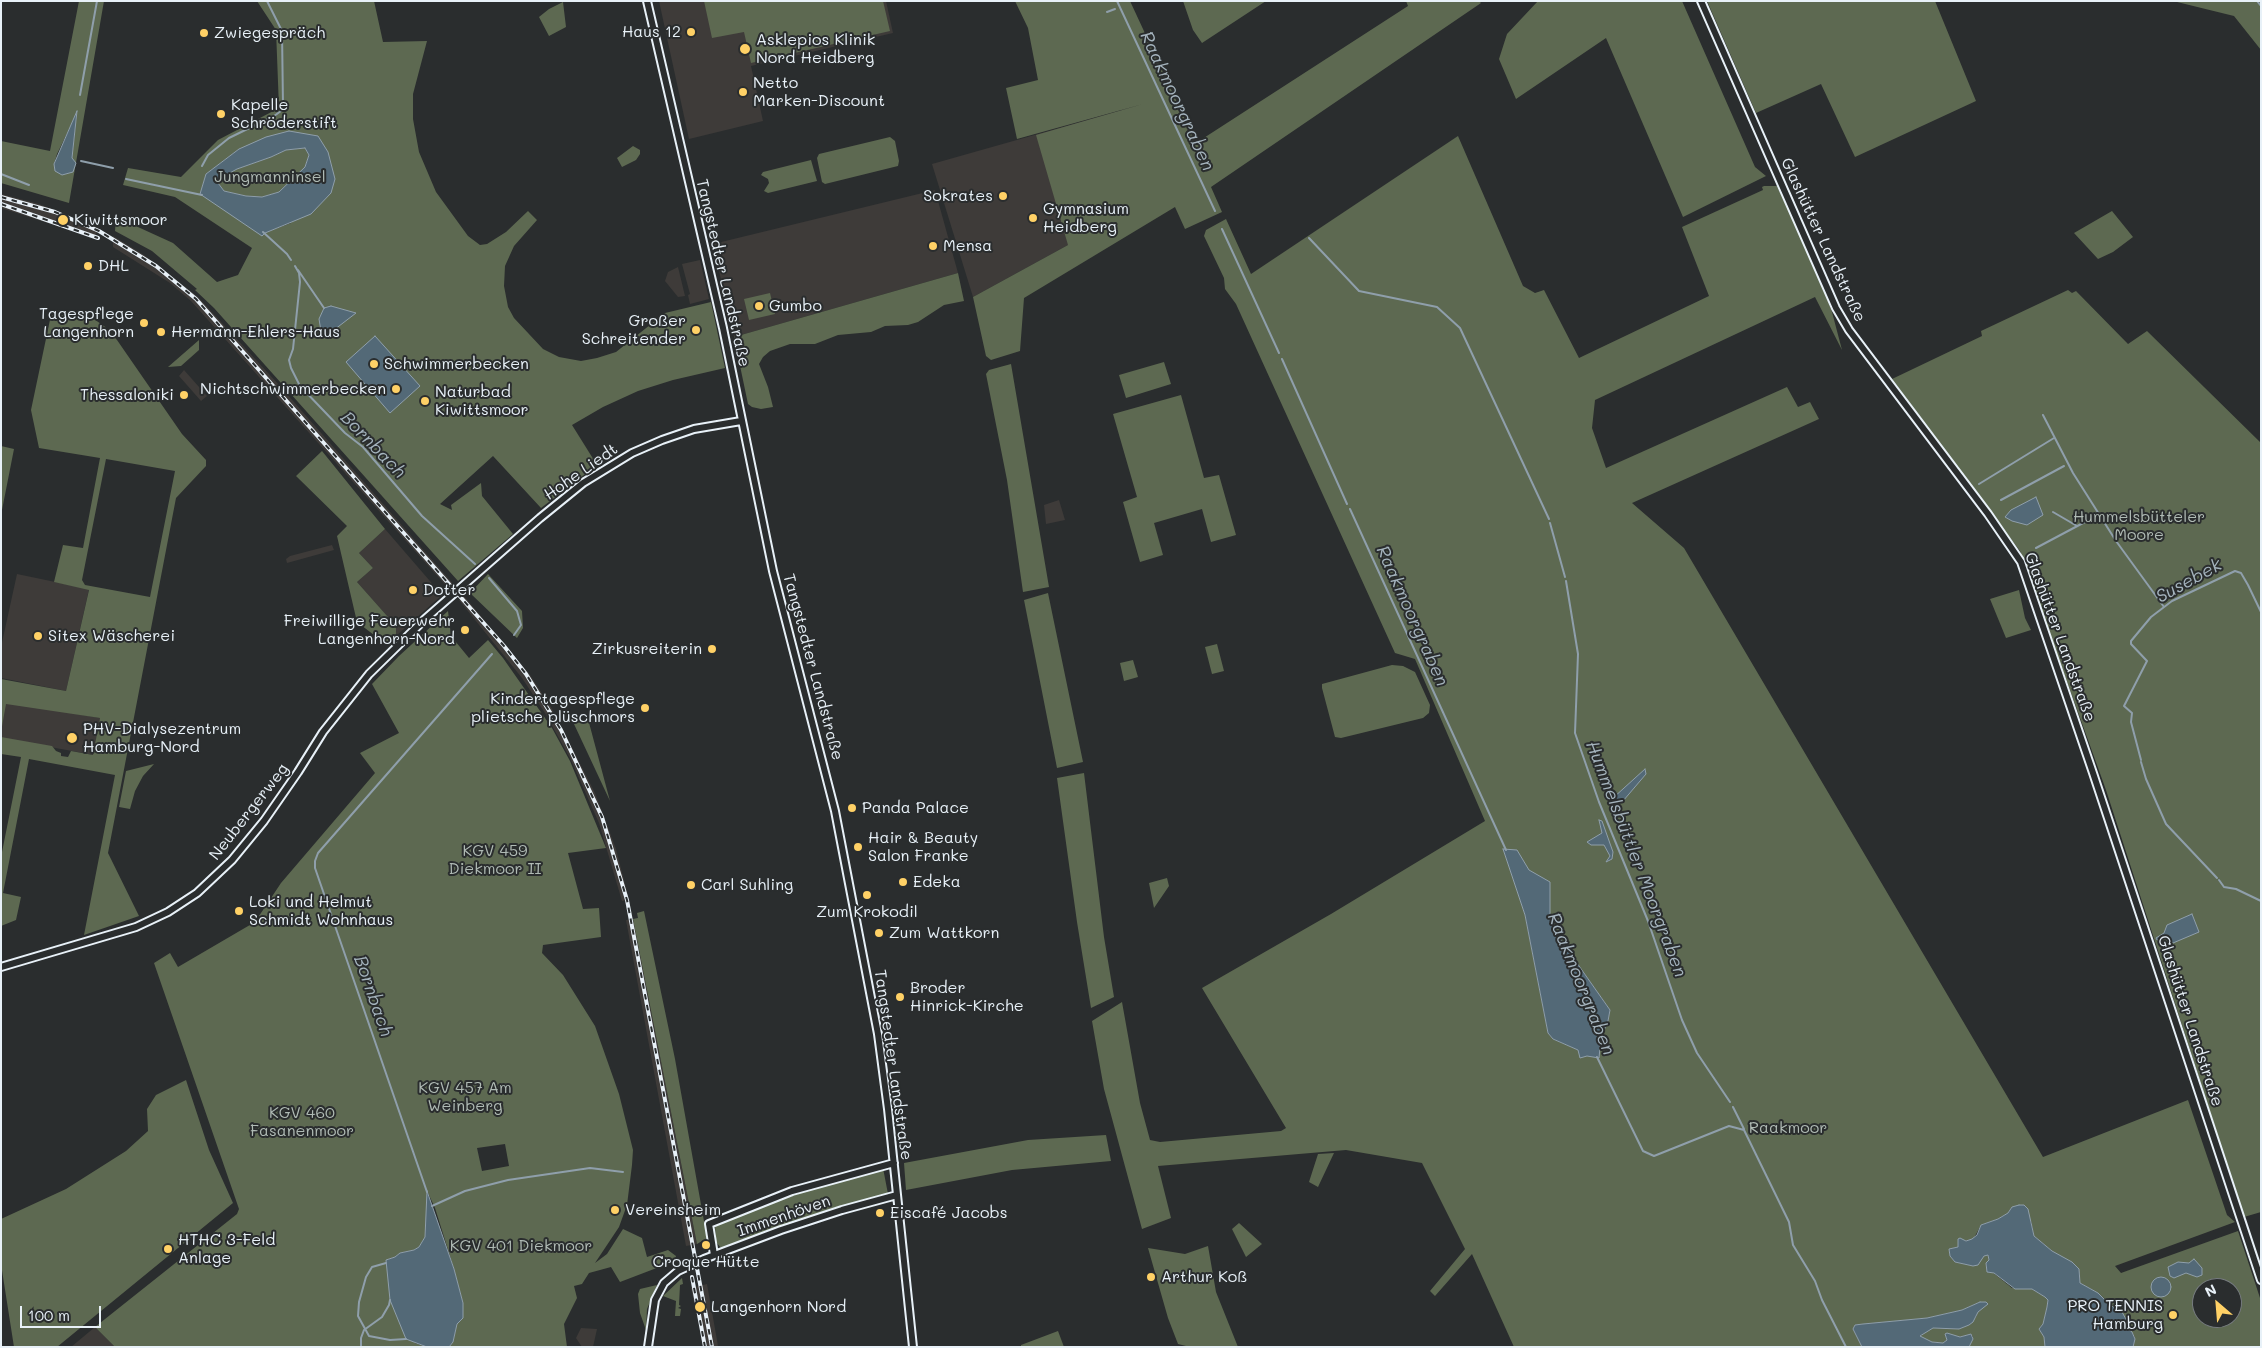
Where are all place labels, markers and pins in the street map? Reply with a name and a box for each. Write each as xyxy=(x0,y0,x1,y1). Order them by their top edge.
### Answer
place label: Haus 12 xyxy=(622,22,681,42)
place label: Zwiegespräch xyxy=(214,23,325,43)
marker: Haus 12 xyxy=(685,26,697,38)
marker: Zwiegespräch xyxy=(198,27,210,39)
place label: Asklepios Klinik Nord Heidberg xyxy=(756,30,875,68)
marker: Asklepios Klinik Nord Heidberg xyxy=(738,42,752,56)
place label: Netto Marken-Discount xyxy=(753,73,885,111)
marker: Netto Marken-Discount xyxy=(737,86,749,98)
place label: Kapelle Schröderstift xyxy=(231,95,337,133)
marker: Kapelle Schröderstift xyxy=(215,108,227,120)
place label: Sokrates xyxy=(923,186,993,206)
marker: Sokrates xyxy=(997,190,1009,202)
place label: Gymnasium Heidberg xyxy=(1043,199,1129,237)
place label: Kiwittsmoor xyxy=(74,210,168,230)
marker: Gymnasium Heidberg xyxy=(1027,212,1039,224)
marker: Kiwittsmoor xyxy=(56,213,70,227)
place label: Mensa xyxy=(943,236,992,256)
marker: Mensa xyxy=(927,240,939,252)
place label: DHL xyxy=(98,256,129,276)
marker: DHL xyxy=(82,260,94,272)
place label: Gumbo xyxy=(769,296,822,316)
marker: Gumbo xyxy=(753,300,765,312)
place label: Tagespflege Langenhorn xyxy=(39,304,134,342)
place label: Großer Schreitender xyxy=(582,311,686,349)
marker: Tagespflege Langenhorn xyxy=(138,317,150,329)
place label: Hermann-Ehlers-Haus xyxy=(171,322,340,342)
marker: Großer Schreitender xyxy=(690,324,702,336)
marker: Hermann-Ehlers-Haus xyxy=(155,326,167,338)
place label: Schwimmerbecken xyxy=(384,354,529,374)
marker: Schwimmerbecken xyxy=(368,358,380,370)
place label: Nichtschwimmerbecken xyxy=(200,379,386,399)
place label: Naturbad Kiwittsmoor xyxy=(435,382,529,420)
marker: Nichtschwimmerbecken xyxy=(390,383,402,395)
place label: Thessaloniki xyxy=(80,385,174,405)
marker: Thessaloniki xyxy=(178,389,190,401)
marker: Naturbad Kiwittsmoor xyxy=(419,395,431,407)
place label: Dotter xyxy=(423,580,475,600)
marker: Dotter xyxy=(407,584,419,596)
place label: Freiwillige Feuerwehr Langenhorn-Nord xyxy=(284,611,455,649)
marker: Freiwillige Feuerwehr Langenhorn-Nord xyxy=(459,624,471,636)
place label: Sitex Wäscherei xyxy=(48,626,175,646)
marker: Sitex Wäscherei xyxy=(32,630,44,642)
place label: Zirkusreiterin xyxy=(592,639,702,659)
marker: Zirkusreiterin xyxy=(706,643,718,655)
place label: Kindertagespflege plietsche plüschmors xyxy=(471,689,635,727)
marker: Kindertagespflege plietsche plüschmors xyxy=(639,702,651,714)
place label: PHV-Dialysezentrum Hamburg-Nord xyxy=(83,719,241,757)
marker: PHV-Dialysezentrum Hamburg-Nord xyxy=(65,731,79,745)
place label: Panda Palace xyxy=(862,798,969,818)
marker: Panda Palace xyxy=(846,802,858,814)
place label: Hair & Beauty Salon Franke xyxy=(868,828,978,866)
marker: Hair & Beauty Salon Franke xyxy=(852,841,864,853)
place label: Edeka xyxy=(913,872,961,892)
place label: Carl Suhling xyxy=(701,875,793,895)
marker: Edeka xyxy=(897,876,909,888)
marker: Carl Suhling xyxy=(685,879,697,891)
marker: Zum Krokodil xyxy=(861,889,873,901)
place label: Loki und Helmut Schmidt Wohnhaus xyxy=(249,892,393,930)
place label: Zum Krokodil xyxy=(816,902,918,922)
marker: Loki und Helmut Schmidt Wohnhaus xyxy=(233,905,245,917)
place label: Zum Wattkorn xyxy=(889,923,999,943)
marker: Zum Wattkorn xyxy=(873,927,885,939)
place label: Broder Hinrick-Kirche xyxy=(910,978,1024,1016)
marker: Broder Hinrick-Kirche xyxy=(894,991,906,1003)
place label: Vereinsheim xyxy=(625,1200,721,1220)
place label: Eiscafé Jacobs xyxy=(890,1203,1007,1223)
marker: Vereinsheim xyxy=(609,1204,621,1216)
marker: Eiscafé Jacobs xyxy=(874,1207,886,1219)
place label: HTHC 3-Feld Anlage xyxy=(178,1230,275,1268)
marker: Croque Hütte xyxy=(700,1239,712,1251)
marker: HTHC 3-Feld Anlage xyxy=(162,1243,174,1255)
place label: Croque Hütte xyxy=(652,1252,760,1272)
place label: Arthur Koß xyxy=(1161,1267,1247,1287)
marker: Arthur Koß xyxy=(1145,1271,1157,1283)
place label: PRO TENNIS Hamburg xyxy=(2067,1296,2163,1334)
place label: Langenhorn Nord xyxy=(711,1297,846,1317)
marker: Langenhorn Nord xyxy=(693,1300,707,1314)
marker: PRO TENNIS Hamburg xyxy=(2167,1309,2179,1321)

